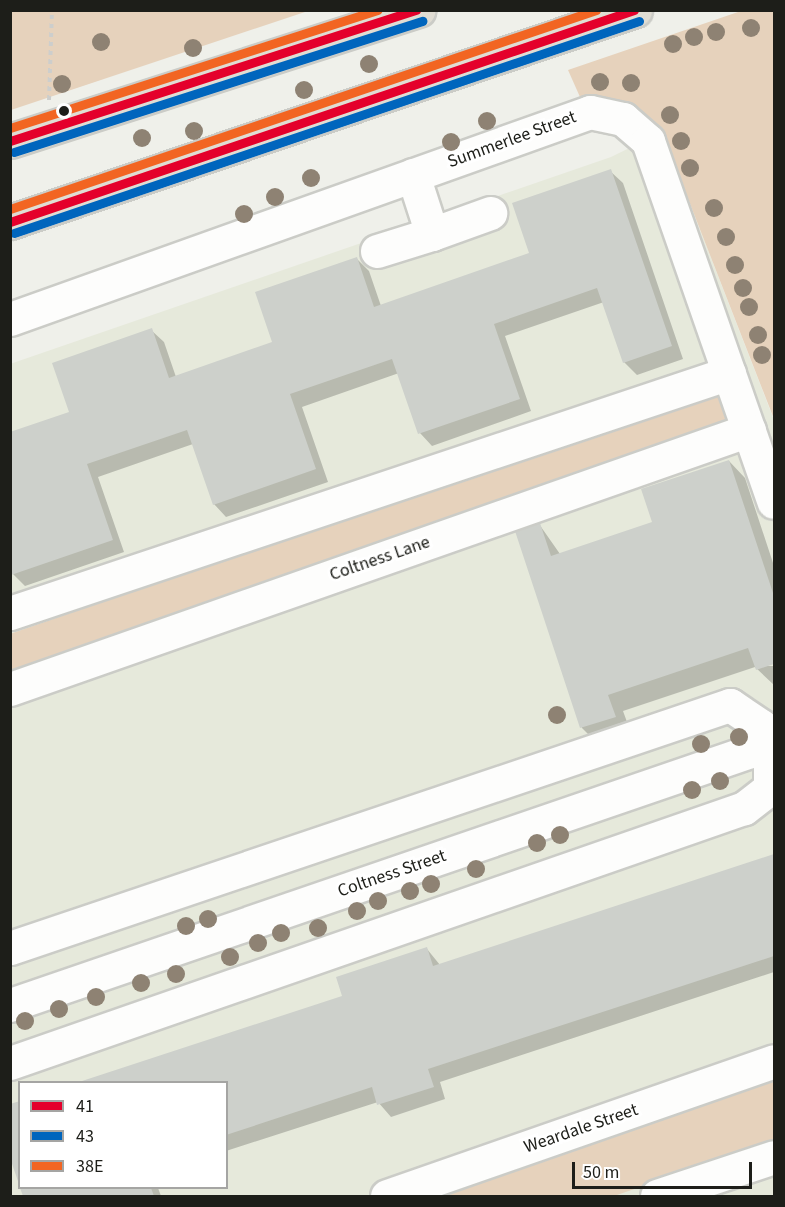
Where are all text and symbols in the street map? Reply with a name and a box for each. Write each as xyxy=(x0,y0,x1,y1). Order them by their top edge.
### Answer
unlabelled marker xyxy=(58,105,70,117)
street label: Summerlee Street xyxy=(445,107,579,173)
street label: Coltness Lane xyxy=(327,532,433,586)
street label: Coltness Street xyxy=(335,845,449,903)
legend xyxy=(18,1081,228,1189)
text: 41 xyxy=(76,1094,94,1119)
street label: Weardale Street xyxy=(521,1099,641,1159)
text: 43 xyxy=(76,1124,94,1149)
scale bar xyxy=(575,1150,755,1188)
text: 38E xyxy=(76,1154,103,1179)
text: 50 m xyxy=(583,1160,619,1185)

